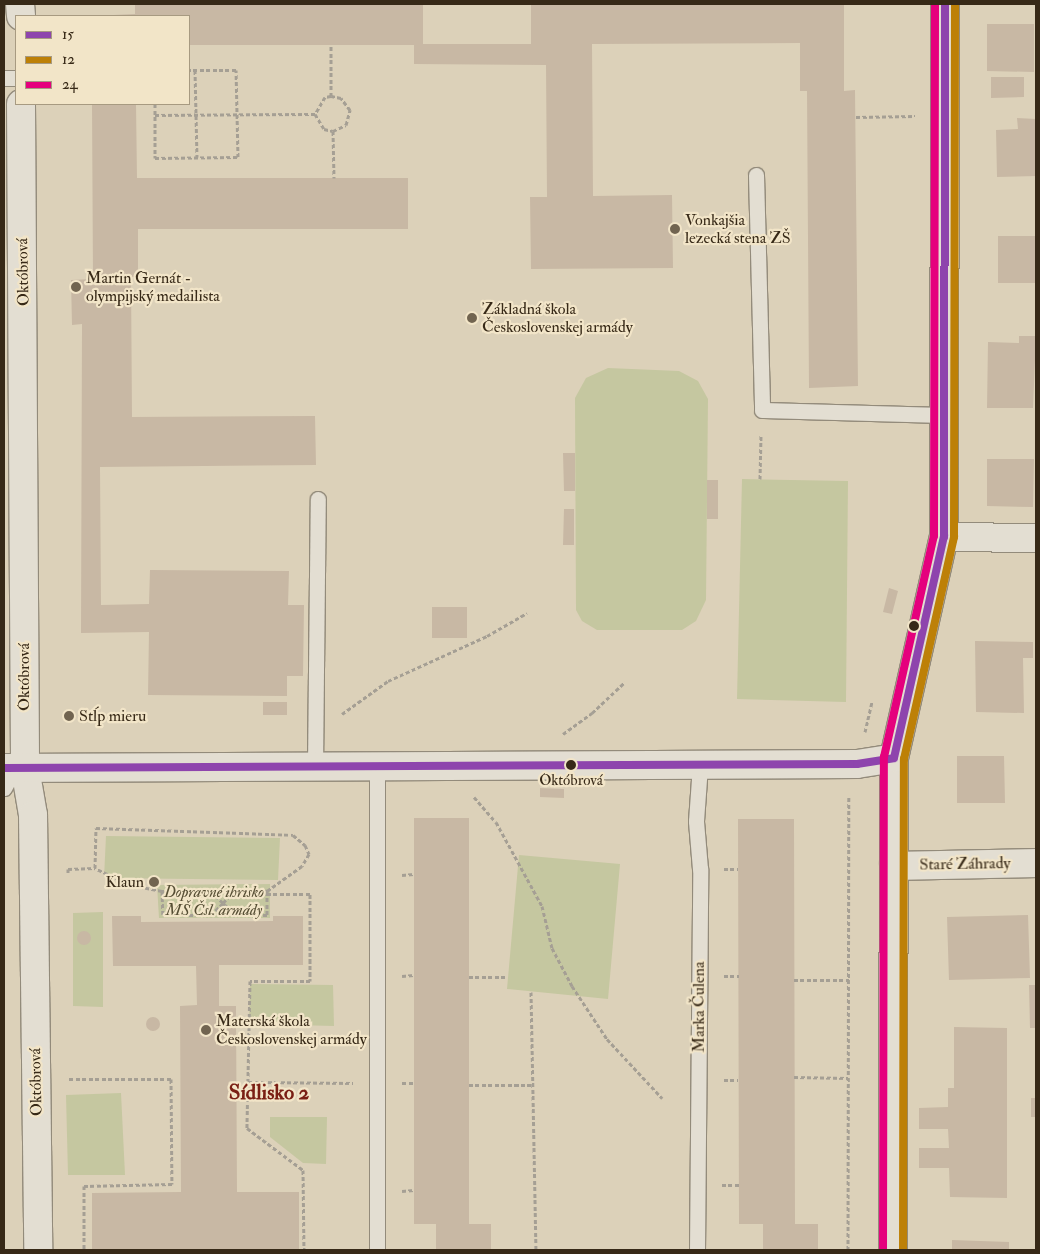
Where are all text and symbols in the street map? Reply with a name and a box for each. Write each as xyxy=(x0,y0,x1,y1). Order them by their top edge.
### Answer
legend xyxy=(15,15,190,105)
text: 15 xyxy=(62,25,74,44)
text: 12 xyxy=(62,50,75,69)
text: 24 xyxy=(62,75,78,94)
place label: Vonkajšia lezecká stena ZŠ xyxy=(685,210,791,248)
marker: Vonkajšia lezecká stena ZŠ xyxy=(669,223,681,235)
street label: Októbrová xyxy=(13,238,33,306)
place label: Martin Gernát - olympijský medailista xyxy=(86,268,220,306)
marker: Martin Gernát - olympijský medailista xyxy=(70,281,82,293)
place label: Základná škola Československej armády xyxy=(482,299,633,337)
marker: Základná škola Československej armády xyxy=(466,312,478,324)
unlabelled marker xyxy=(909,621,919,631)
street label: Októbrová xyxy=(14,643,34,711)
place label: Stĺp mieru xyxy=(79,706,146,726)
marker: Stĺp mieru xyxy=(63,710,75,722)
marker: Októbrová xyxy=(566,760,576,770)
place label: Októbrová xyxy=(539,772,603,790)
street label: Staré Záhrady xyxy=(919,854,1011,874)
place label: Klaun xyxy=(106,872,144,892)
marker: Klaun xyxy=(148,876,160,888)
park label: Dopravné ihrisko MŠ Čsl. armády xyxy=(164,882,264,920)
street label: Marka Čulena xyxy=(689,962,709,1052)
place label: Materská škola Československej armády xyxy=(216,1011,367,1049)
marker: Materská škola Československej armády xyxy=(200,1024,212,1036)
street label: Októbrová xyxy=(26,1048,46,1116)
district label: Sídlisko 2 xyxy=(229,1080,309,1106)

